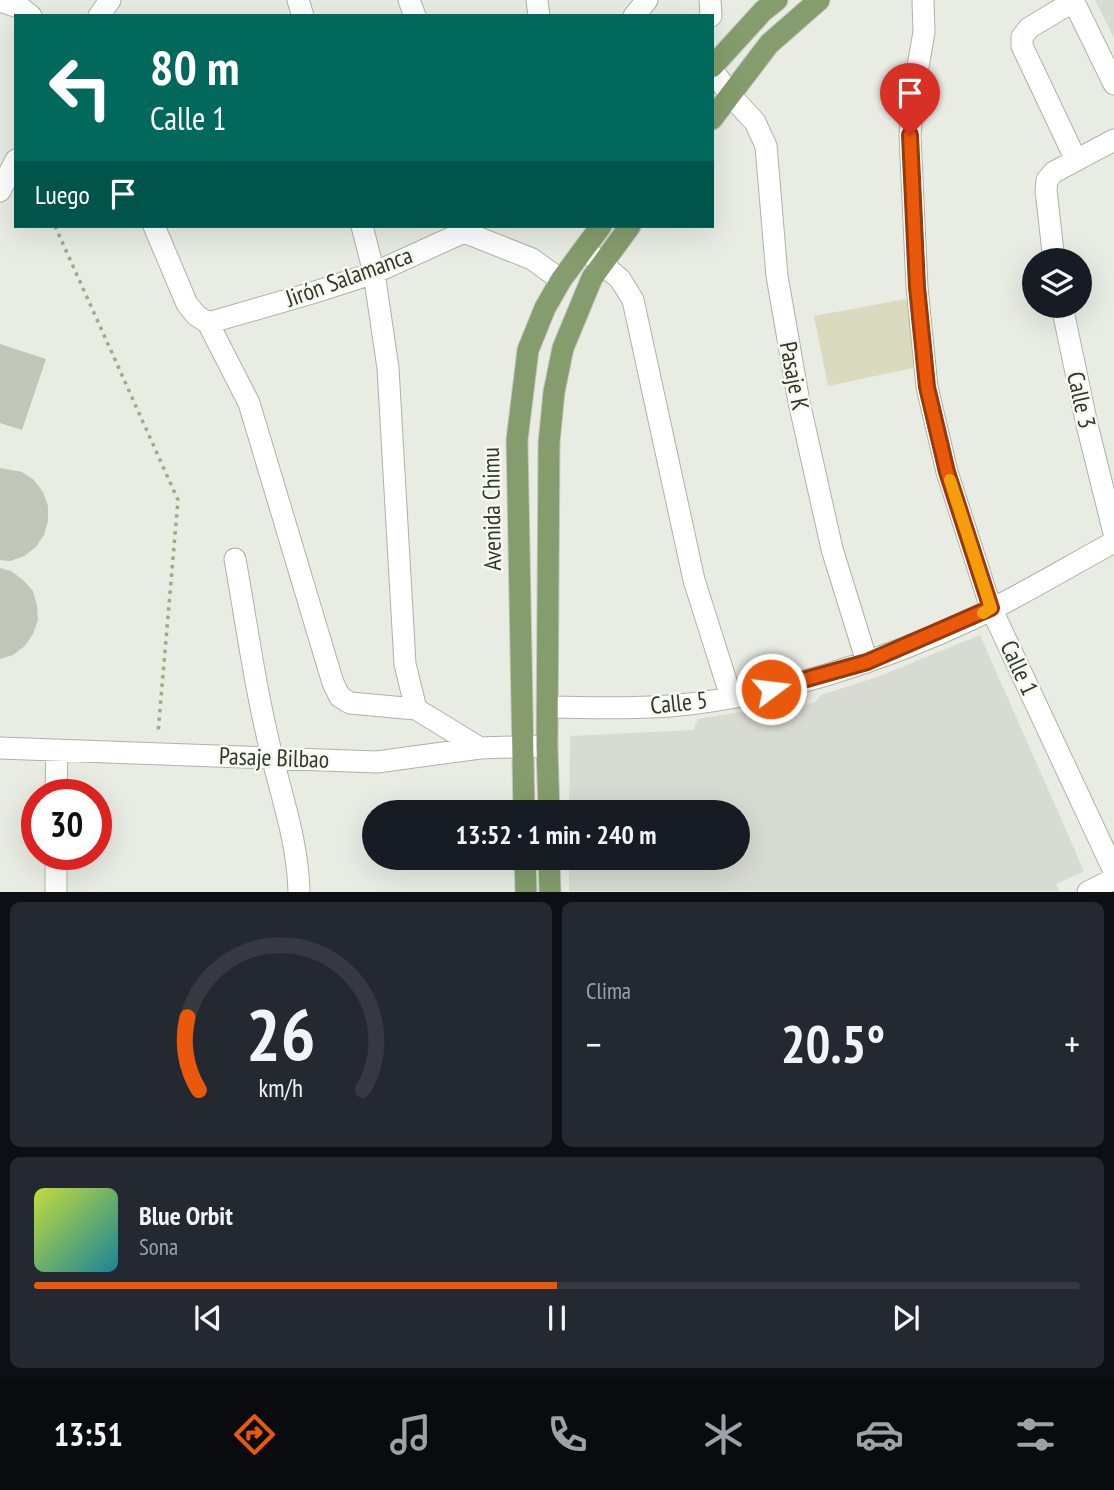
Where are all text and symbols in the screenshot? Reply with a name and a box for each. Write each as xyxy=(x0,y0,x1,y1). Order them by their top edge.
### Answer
text: 80 m xyxy=(150,35,239,99)
icon: left xyxy=(35,42,126,133)
pin xyxy=(880,63,940,135)
icon: arrive xyxy=(891,74,929,112)
text: Calle 1 xyxy=(150,97,226,139)
icon: arrive xyxy=(104,175,142,213)
text: Luego xyxy=(35,178,90,211)
street label: Jirón Salamanca xyxy=(280,239,416,314)
map controls xyxy=(1022,248,1092,318)
button: layers xyxy=(1022,248,1092,318)
street label: Pasaje K xyxy=(773,339,816,413)
street label: Calle 3 xyxy=(1060,369,1103,431)
street label: Avenida Chimu xyxy=(475,447,508,571)
street label: Calle 1 xyxy=(993,635,1046,700)
position arrow xyxy=(734,652,808,726)
street label: Calle 5 xyxy=(649,684,709,721)
street label: Pasaje Bilbao xyxy=(218,740,330,775)
speed limit sign: 30 xyxy=(21,779,112,870)
text: 13:52 · 1 min · 240 m xyxy=(456,818,656,851)
text: Clima xyxy=(586,976,631,1005)
text: 26 xyxy=(246,987,316,1081)
text: 20.5° xyxy=(781,1010,885,1077)
text: − xyxy=(586,1019,602,1068)
text: + xyxy=(1064,1019,1080,1068)
text: km/h xyxy=(259,1072,303,1104)
text: Blue Orbit xyxy=(139,1199,233,1232)
text: Sona xyxy=(139,1232,178,1261)
icon: previous xyxy=(189,1299,227,1337)
icon: pause xyxy=(538,1299,576,1337)
icon: next xyxy=(887,1299,925,1337)
icon: directions xyxy=(230,1410,279,1459)
icon: music xyxy=(386,1410,435,1459)
icon: phone xyxy=(543,1410,592,1459)
icon: climate xyxy=(699,1410,748,1459)
icon: car xyxy=(855,1410,904,1459)
icon: filters xyxy=(1011,1410,1060,1459)
text: 13:51 xyxy=(54,1413,123,1455)

